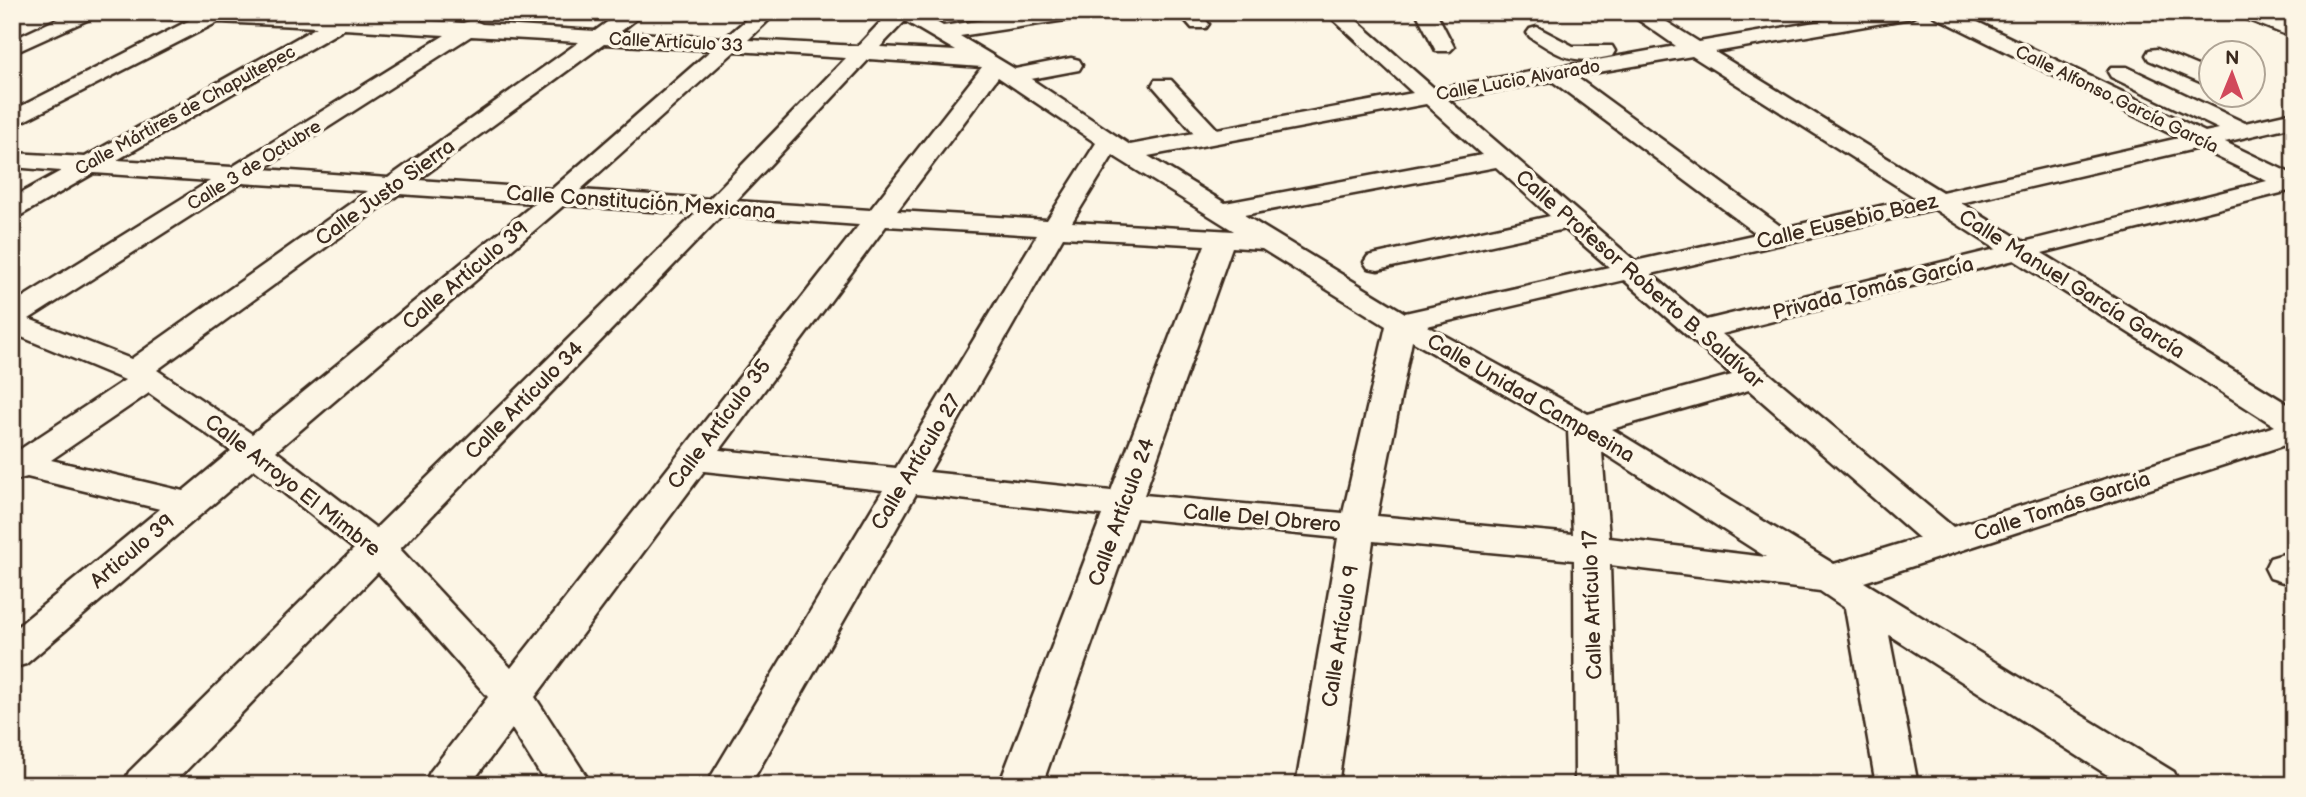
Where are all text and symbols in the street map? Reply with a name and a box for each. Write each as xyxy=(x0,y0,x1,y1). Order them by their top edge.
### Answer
street label: Calle Artículo 33 xyxy=(608,28,744,57)
north arrow xyxy=(2198,38,2268,108)
street label: Calle Mártires de Chapultepec xyxy=(71,41,299,180)
street label: Calle Alfonso García García xyxy=(2012,41,2222,158)
text: N xyxy=(2225,47,2240,70)
street label: Calle Lucio Alvarado xyxy=(1434,56,1602,105)
street label: Calle 3 de Octubre xyxy=(184,116,325,215)
street label: Calle Justo Sierra xyxy=(311,134,460,251)
street label: Calle Profesor Roberto B. Saldívar xyxy=(1510,165,1769,394)
street label: Calle Constitución Mexicana xyxy=(505,181,777,224)
street label: Calle Eusebio Baez xyxy=(1754,188,1941,254)
street label: Calle Manuel García García xyxy=(1954,204,2189,364)
street label: Calle Artículo 39 xyxy=(397,216,533,335)
street label: Privada Tomás García xyxy=(1770,251,1976,326)
street label: Calle Unidad Campesina xyxy=(1422,329,1639,468)
street label: Calle Artículo 34 xyxy=(460,336,589,465)
street label: Calle Artículo 35 xyxy=(662,354,776,494)
street label: Calle Artículo 27 xyxy=(866,389,967,535)
street label: Calle Arroyo El Mimbre xyxy=(200,409,386,562)
street label: Calle Artículo 24 xyxy=(1083,434,1160,590)
street label: Calle Tomás García xyxy=(1971,466,2154,547)
street label: Calle Del Obrero xyxy=(1182,499,1342,538)
street label: Articulo 39 xyxy=(85,509,179,594)
street label: Calle Artículo 17 xyxy=(1577,529,1608,680)
street label: Calle Artículo 9 xyxy=(1317,563,1364,709)

